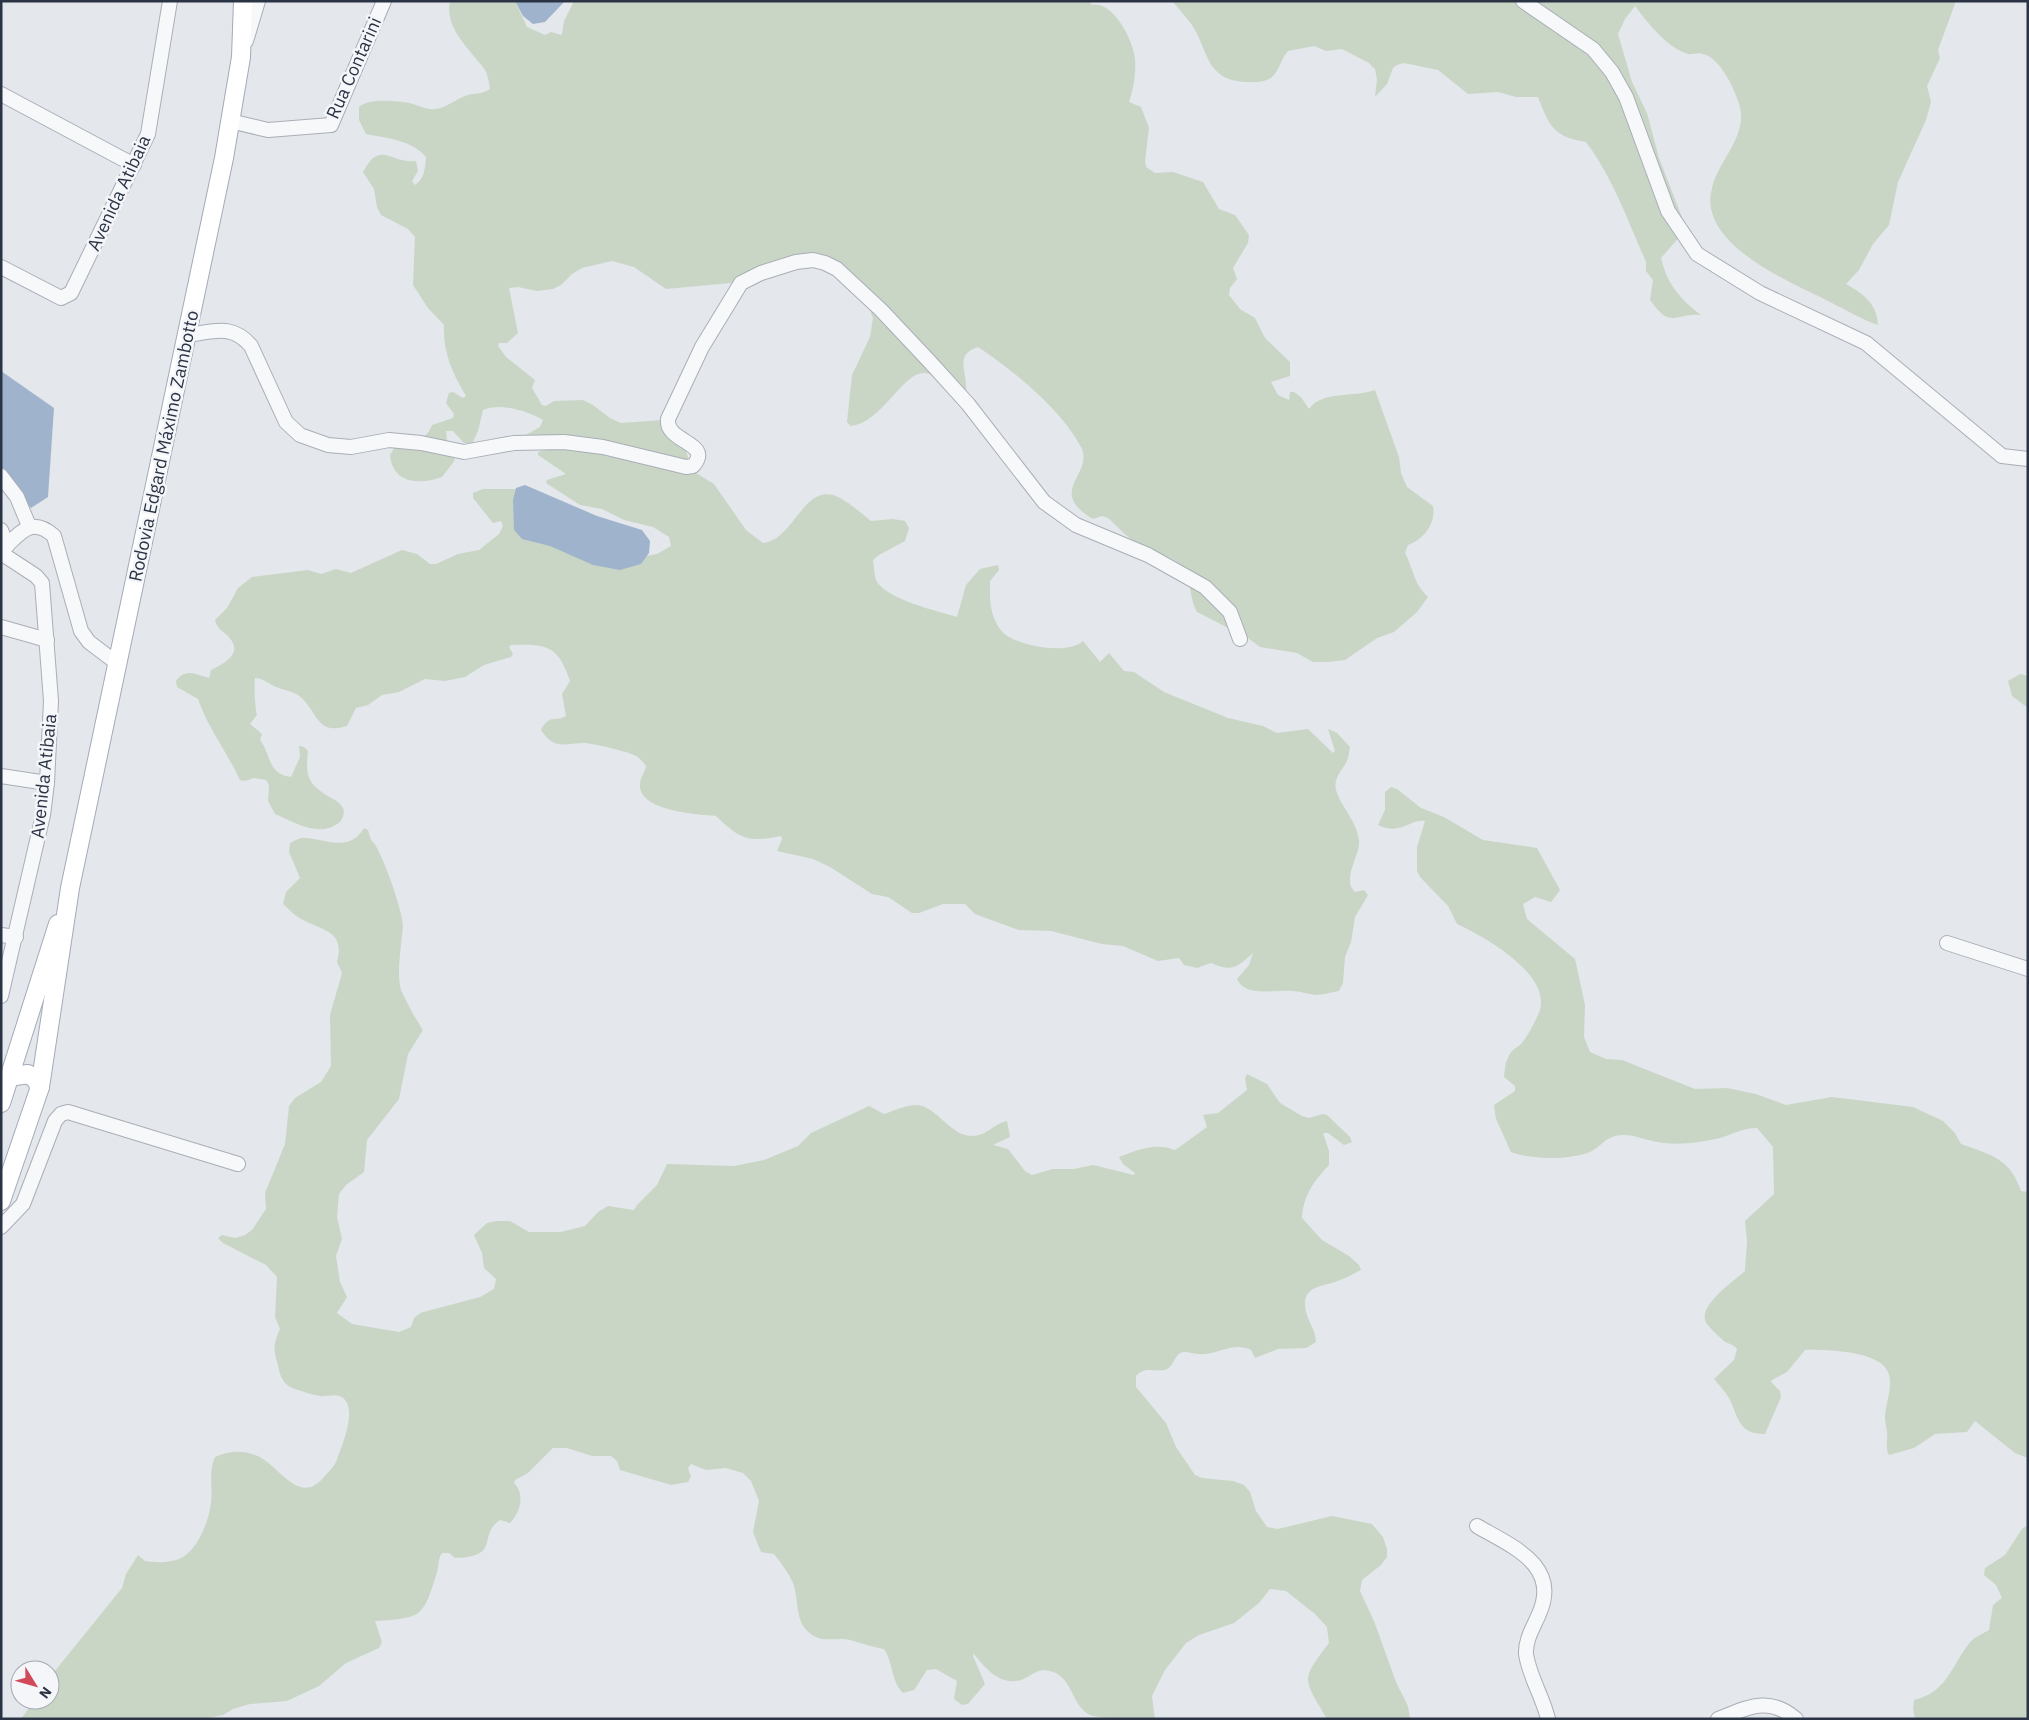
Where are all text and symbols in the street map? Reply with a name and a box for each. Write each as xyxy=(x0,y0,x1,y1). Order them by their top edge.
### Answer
street label: Rua Contarini xyxy=(321,13,386,122)
street label: Avenida Atibaia xyxy=(82,131,156,254)
street label: Rodovia Edgard Máximo Zambotto xyxy=(124,308,204,584)
street label: Avenida Atibaia xyxy=(26,712,62,839)
north arrow xyxy=(10,1660,60,1710)
text: N xyxy=(35,1683,56,1702)

